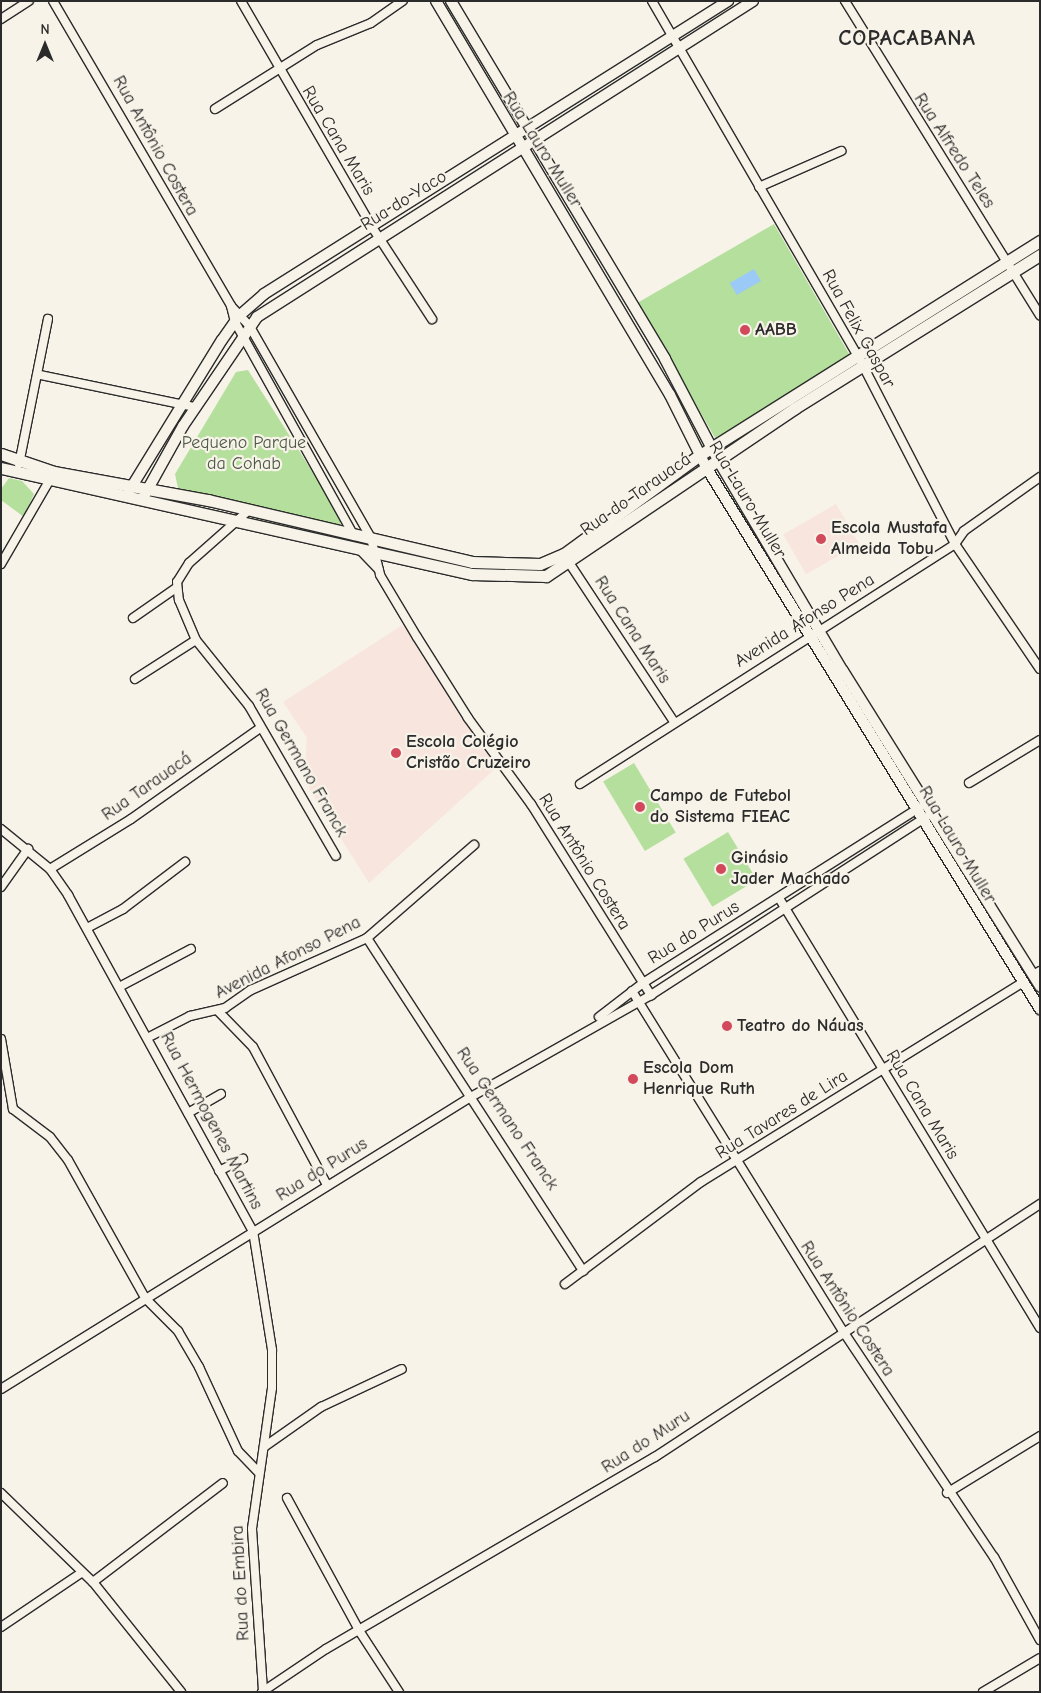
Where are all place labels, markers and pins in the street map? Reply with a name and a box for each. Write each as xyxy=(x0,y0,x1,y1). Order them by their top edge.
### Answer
place label: AABB xyxy=(755,319,797,341)
marker: AABB xyxy=(739,324,751,336)
place label: Escola Mustafa Almeida Tobu xyxy=(831,518,948,560)
marker: Escola Mustafa Almeida Tobu xyxy=(815,533,827,545)
place label: Escola Colégio Cristão Cruzeiro xyxy=(406,732,531,774)
marker: Escola Colégio Cristão Cruzeiro xyxy=(390,747,402,759)
place label: Campo de Futebol do Sistema FIEAC xyxy=(650,786,791,829)
marker: Campo de Futebol do Sistema FIEAC xyxy=(634,801,646,813)
place label: Ginásio Jader Machado xyxy=(731,848,850,891)
marker: Ginásio Jader Machado xyxy=(715,863,727,875)
place label: Teatro do Náuas xyxy=(737,1015,864,1037)
marker: Teatro do Náuas xyxy=(721,1020,733,1032)
place label: Escola Dom Henrique Ruth xyxy=(643,1058,755,1100)
marker: Escola Dom Henrique Ruth xyxy=(627,1073,639,1085)

